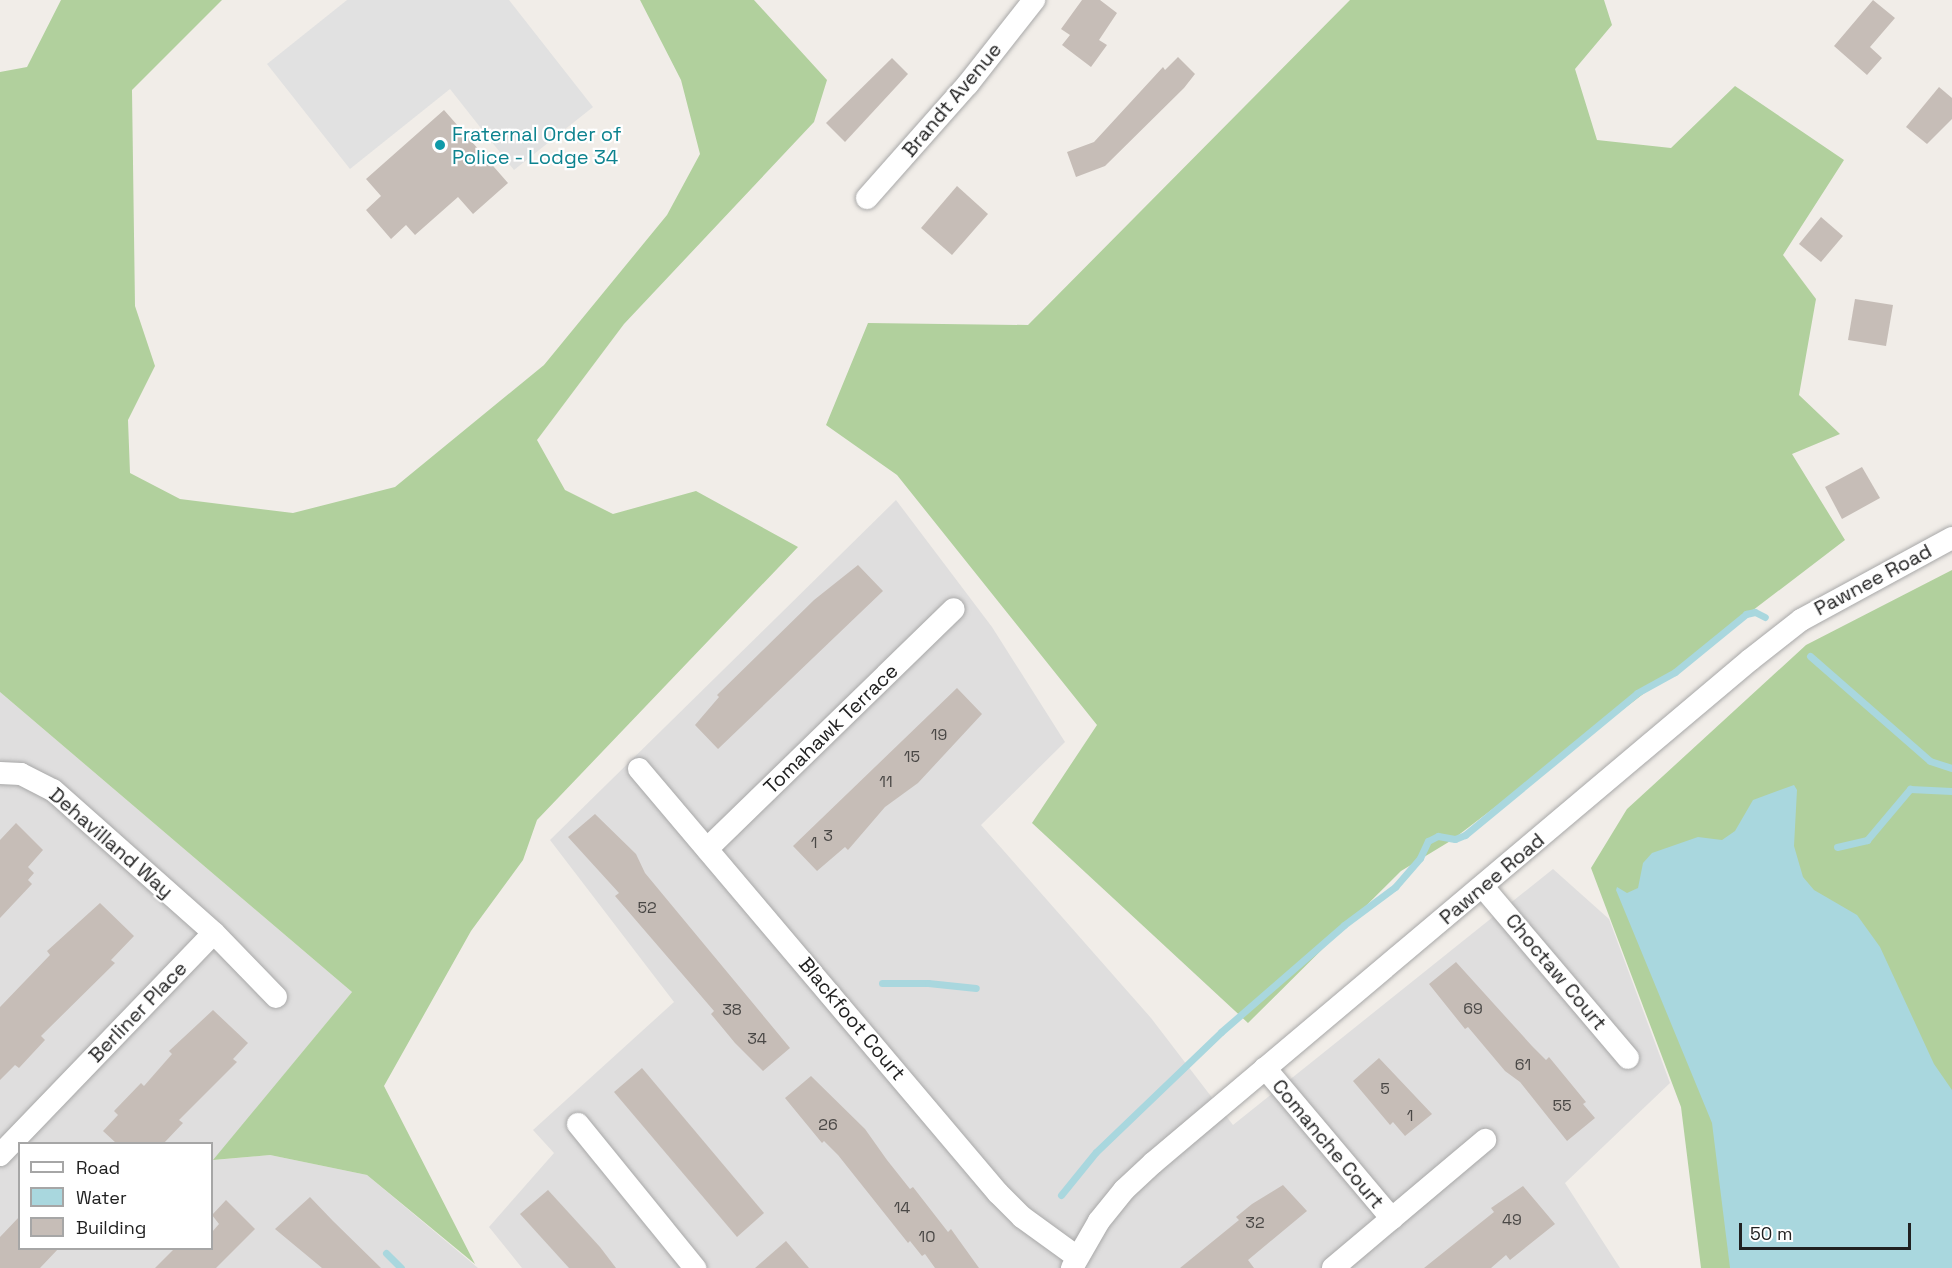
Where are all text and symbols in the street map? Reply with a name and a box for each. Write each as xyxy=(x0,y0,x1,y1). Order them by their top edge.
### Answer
street label: Brandt Avenue xyxy=(897,38,1007,162)
place label: Fraternal Order of Police - Lodge 34 xyxy=(452,122,622,169)
marker: Fraternal Order of Police - Lodge 34 xyxy=(433,138,447,152)
street label: Pawnee Road xyxy=(1810,539,1936,621)
street label: Tomahawk Terrace xyxy=(759,659,903,799)
house number: 19 xyxy=(931,725,947,745)
house number: 15 xyxy=(904,747,920,767)
house number: 11 xyxy=(879,772,893,792)
street label: Dehavilland Way xyxy=(44,783,178,903)
house number: 3 xyxy=(823,826,833,846)
street label: Pawnee Road xyxy=(1435,828,1549,930)
house number: 1 xyxy=(811,833,817,853)
house number: 52 xyxy=(637,898,657,918)
street label: Choctaw Court xyxy=(1500,909,1612,1035)
street label: Blackfoot Court xyxy=(794,953,910,1085)
street label: Berliner Place xyxy=(84,957,192,1067)
house number: 69 xyxy=(1463,999,1483,1019)
house number: 38 xyxy=(722,1000,742,1020)
house number: 34 xyxy=(747,1029,767,1049)
house number: 61 xyxy=(1515,1055,1531,1075)
street label: Comanche Court xyxy=(1267,1074,1389,1214)
house number: 5 xyxy=(1380,1079,1390,1099)
house number: 55 xyxy=(1552,1096,1572,1116)
house number: 1 xyxy=(1407,1106,1413,1126)
house number: 26 xyxy=(818,1115,838,1135)
legend xyxy=(18,1142,213,1250)
text: Road xyxy=(76,1156,120,1179)
text: Water xyxy=(76,1186,127,1209)
house number: 14 xyxy=(894,1198,910,1218)
house number: 49 xyxy=(1502,1210,1522,1230)
scale bar xyxy=(1742,1211,1914,1249)
house number: 32 xyxy=(1245,1213,1265,1233)
text: Building xyxy=(76,1216,146,1239)
text: 50 m xyxy=(1750,1222,1792,1245)
house number: 10 xyxy=(919,1227,935,1247)

